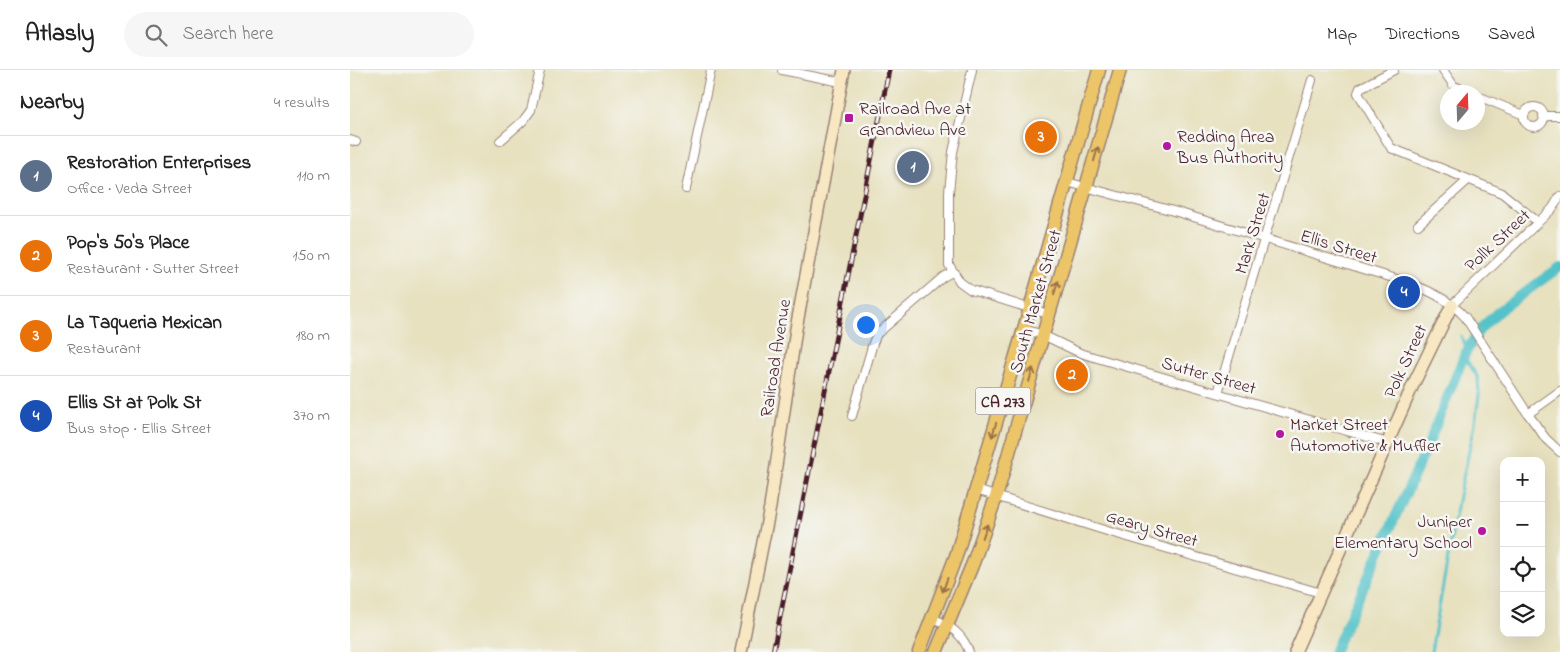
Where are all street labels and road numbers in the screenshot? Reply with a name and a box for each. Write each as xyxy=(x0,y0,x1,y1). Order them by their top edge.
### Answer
street label: Mark Street xyxy=(1229,190,1279,278)
street label: Pollk Street xyxy=(1460,204,1537,279)
street label: Ellis Street xyxy=(1297,224,1380,272)
street label: South Market Street xyxy=(1004,227,1070,376)
street label: Railroad Avenue xyxy=(755,297,799,419)
street label: Polk Street xyxy=(1378,321,1435,403)
street label: Sutter Street xyxy=(1158,351,1259,403)
road number: CA 273 xyxy=(976,388,1030,414)
street label: Geary Street xyxy=(1102,504,1200,555)

